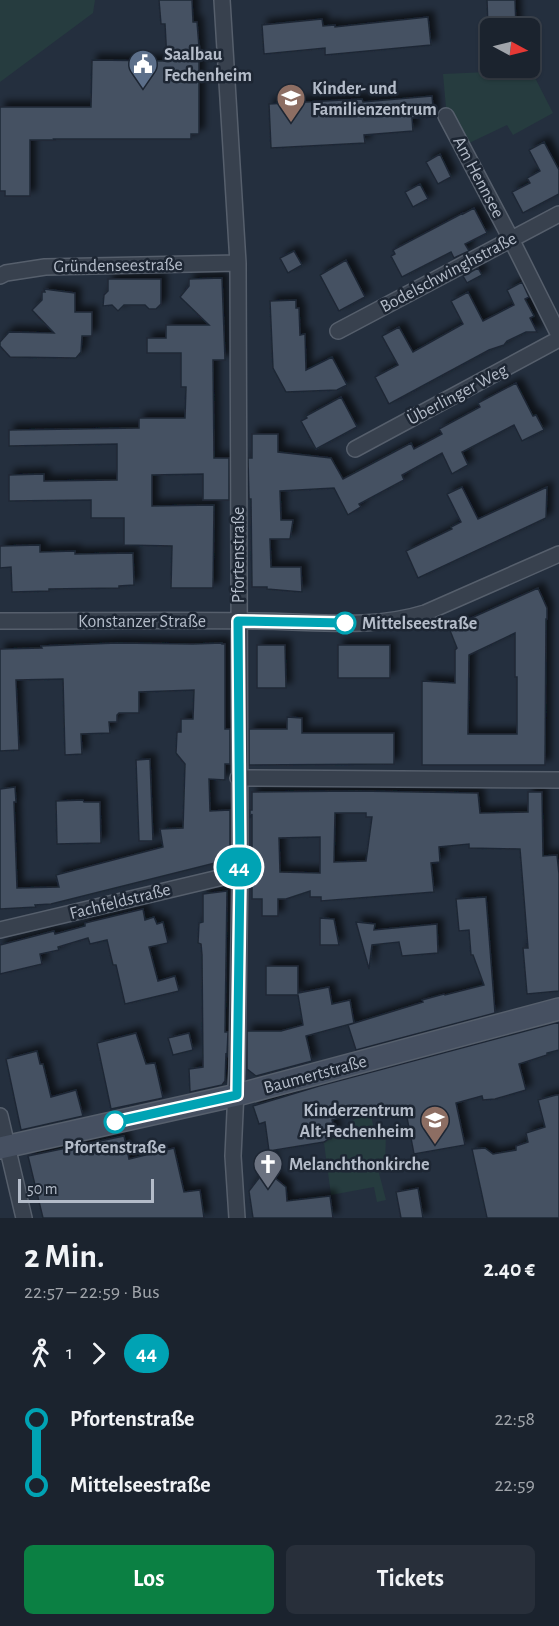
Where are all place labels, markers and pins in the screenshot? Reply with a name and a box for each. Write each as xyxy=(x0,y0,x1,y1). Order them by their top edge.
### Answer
place label: Saalbau Fechenheim xyxy=(164,46,252,85)
public building icon: Saalbau Fechenheim xyxy=(127,48,159,90)
place label: Kinder- und Familienzentrum xyxy=(312,80,437,119)
school or university icon: Kinder- und Familienzentrum xyxy=(275,82,307,124)
marker: Mittelseestraße xyxy=(334,612,356,634)
place label: Mittelseestraße xyxy=(362,615,477,633)
place label: Kinderzentrum Alt-Fechenheim xyxy=(299,1102,414,1141)
school or university icon: Kinderzentrum Alt-Fechenheim xyxy=(419,1104,451,1146)
marker: Pfortenstraße xyxy=(104,1111,126,1133)
place label: Pfortenstraße xyxy=(64,1139,166,1157)
church icon: Melanchthonkirche xyxy=(252,1148,284,1190)
place label: Melanchthonkirche xyxy=(289,1156,430,1174)

